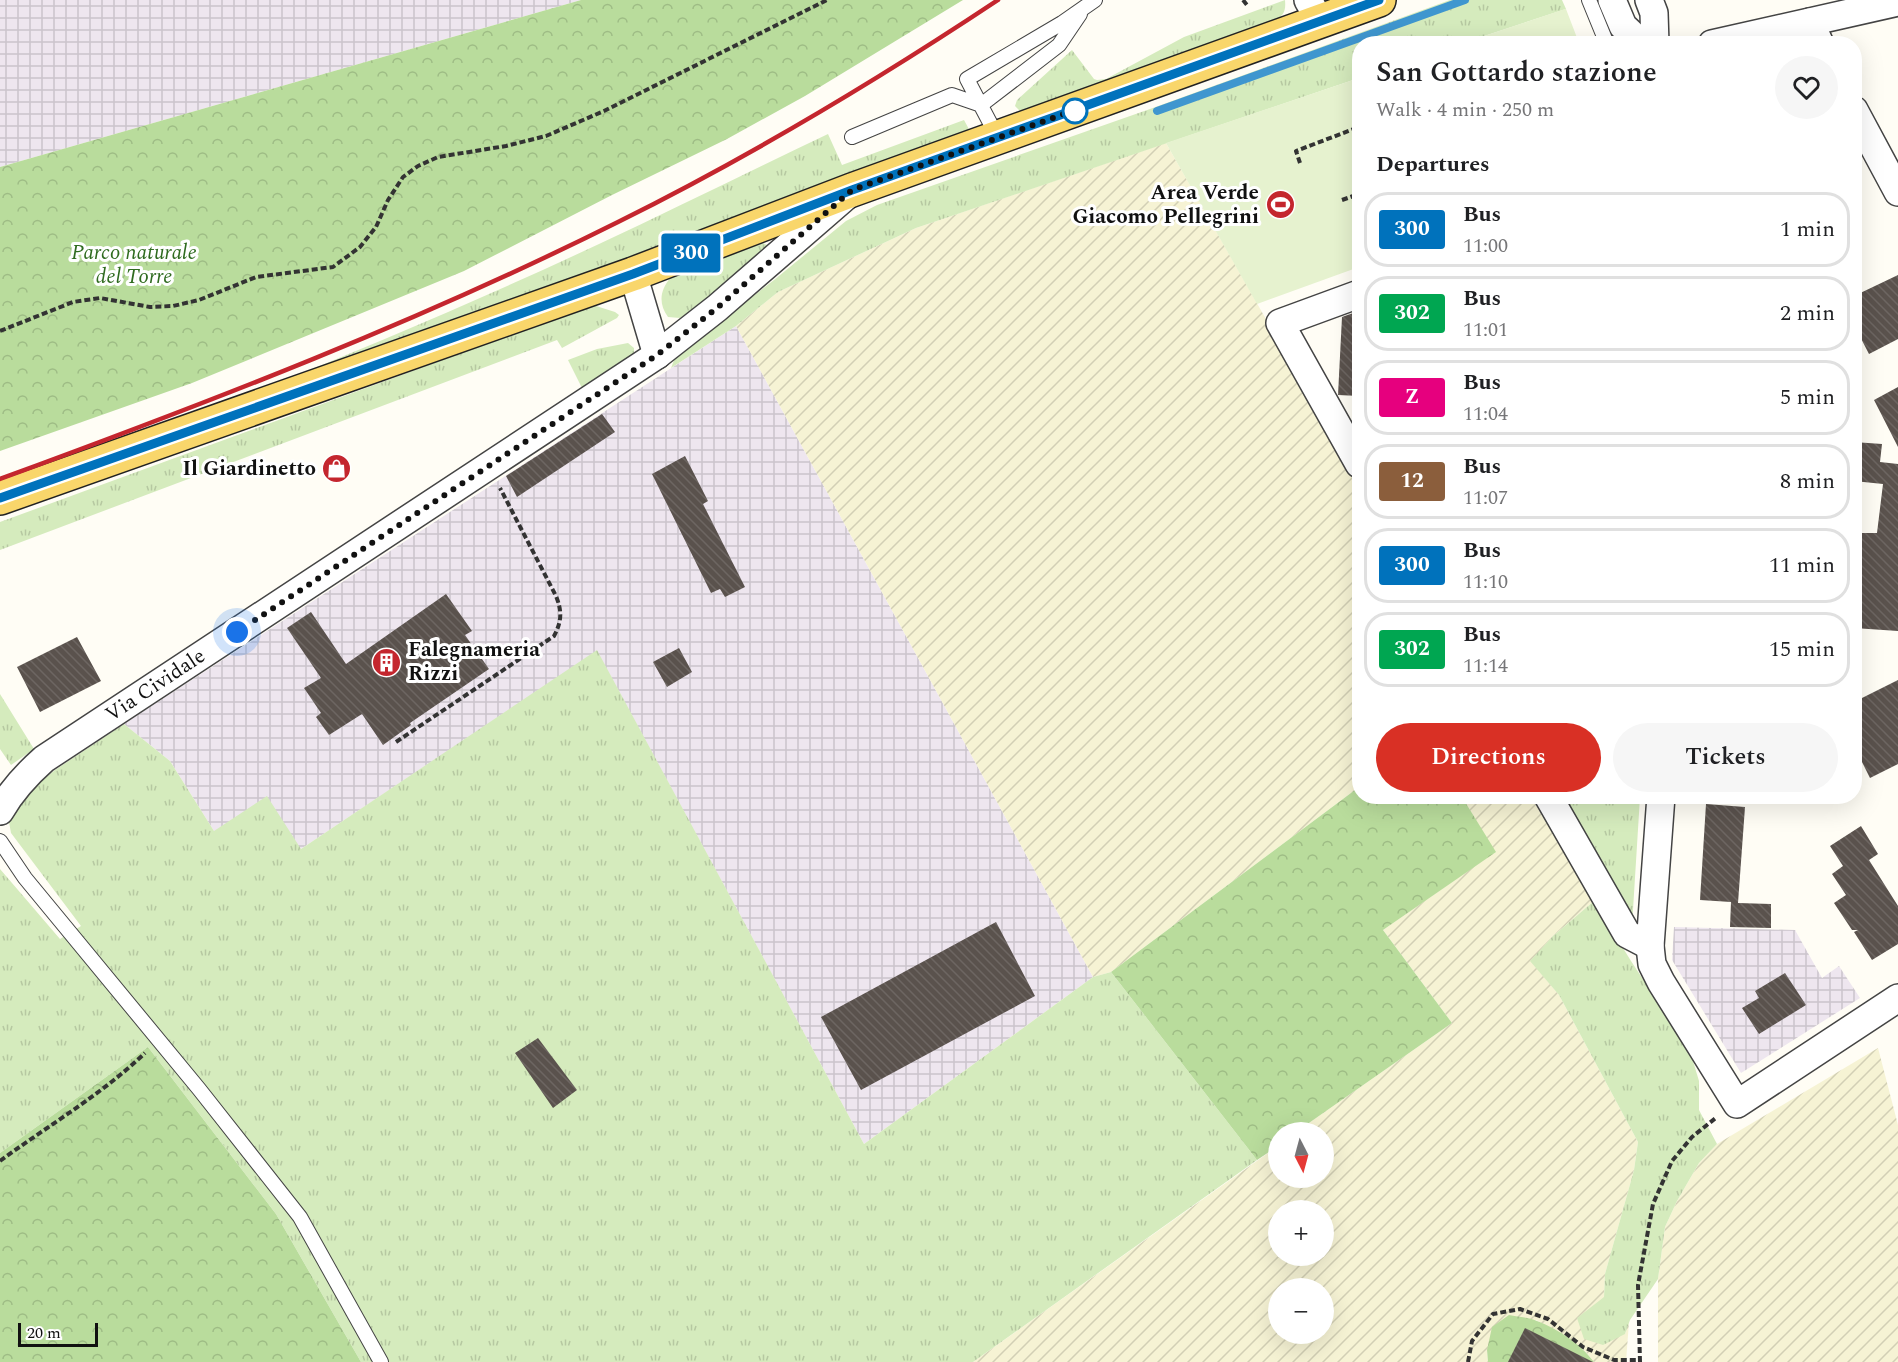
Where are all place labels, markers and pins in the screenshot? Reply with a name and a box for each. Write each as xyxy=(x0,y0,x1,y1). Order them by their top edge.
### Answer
unlabelled marker xyxy=(1062,98,1088,124)
place label: Area Verde Giacomo Pellegrini xyxy=(1072,177,1259,233)
sports icon: Area Verde Giacomo Pellegrini xyxy=(1264,189,1296,221)
place label: Il Giardinetto xyxy=(182,453,316,485)
shop icon: Il Giardinetto xyxy=(321,453,353,485)
place label: Falegnameria Rizzi xyxy=(408,634,540,690)
building icon: Falegnameria Rizzi xyxy=(371,646,403,678)

